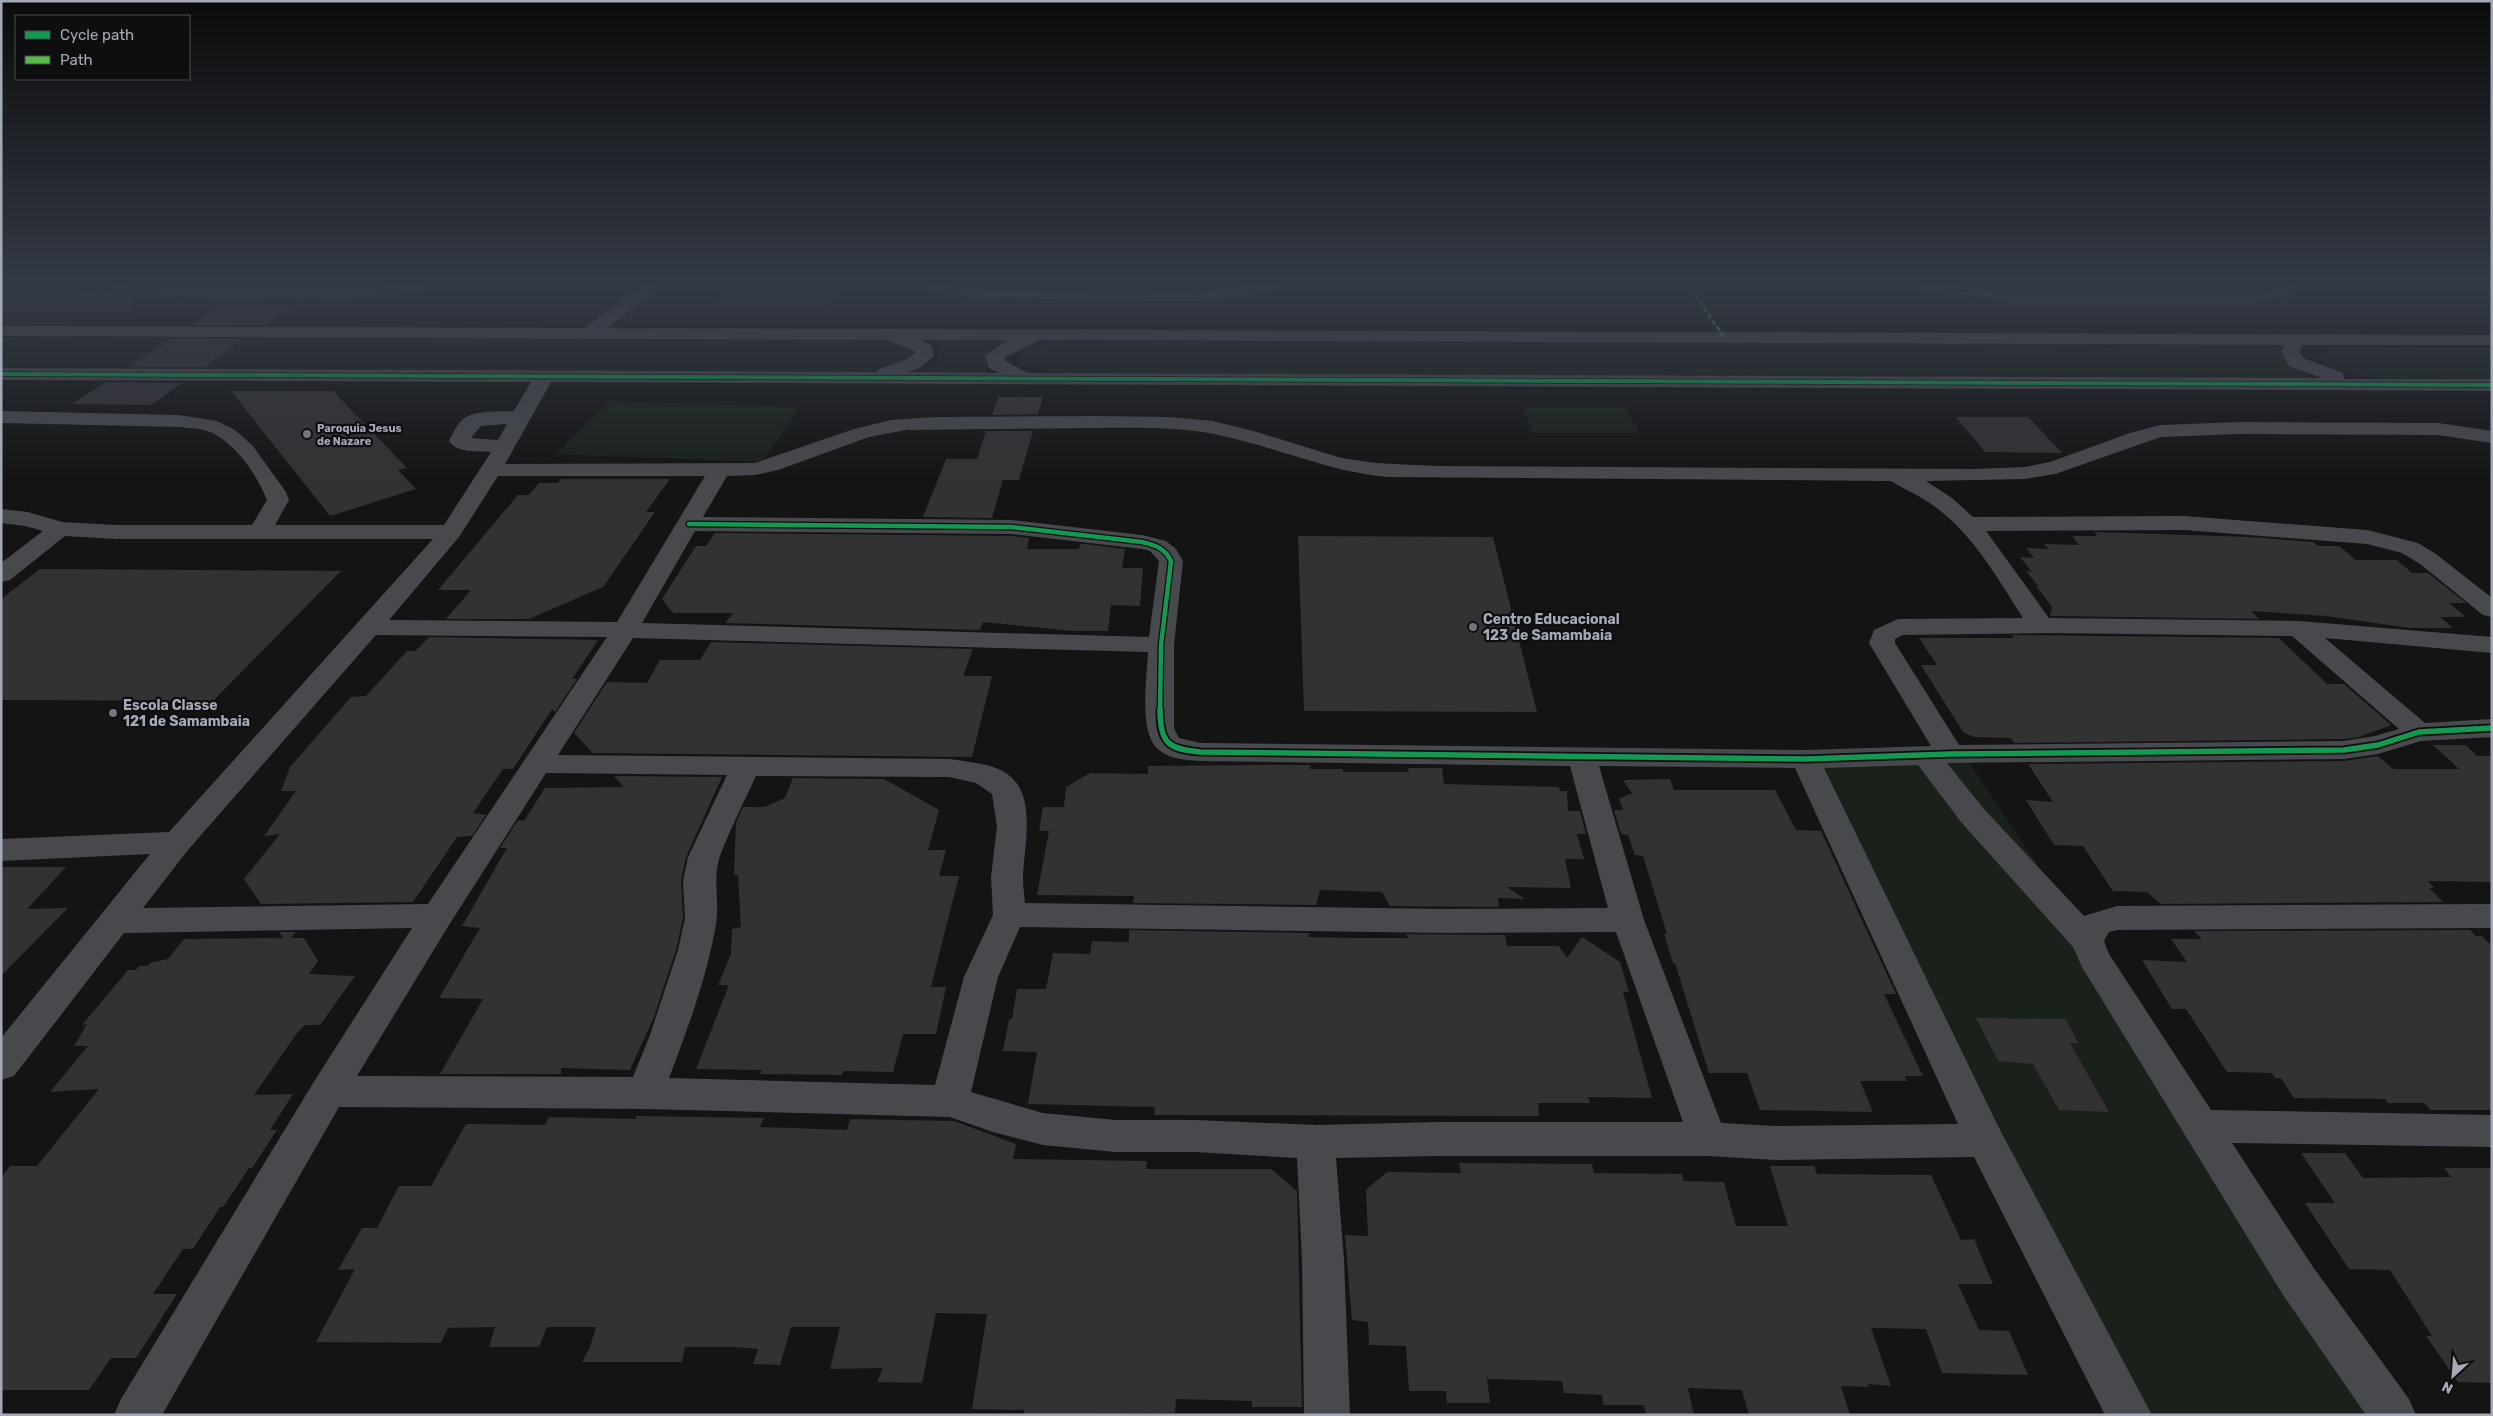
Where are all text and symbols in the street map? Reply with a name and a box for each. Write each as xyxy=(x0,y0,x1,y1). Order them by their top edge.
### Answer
legend xyxy=(15,15,190,80)
text: Cycle path xyxy=(60,26,134,44)
text: Path xyxy=(60,51,93,69)
place label: Paroquia Jesus de Nazare xyxy=(317,422,402,448)
marker: Paroquia Jesus de Nazare xyxy=(301,428,313,440)
place label: Centro Educacional 123 de Samambaia xyxy=(1483,611,1620,644)
marker: Centro Educacional 123 de Samambaia xyxy=(1467,621,1479,633)
place label: Escola Classe 121 de Samambaia xyxy=(123,697,250,730)
marker: Escola Classe 121 de Samambaia xyxy=(107,707,119,719)
north arrow xyxy=(2428,1351,2478,1401)
text: N xyxy=(2439,1377,2456,1397)

